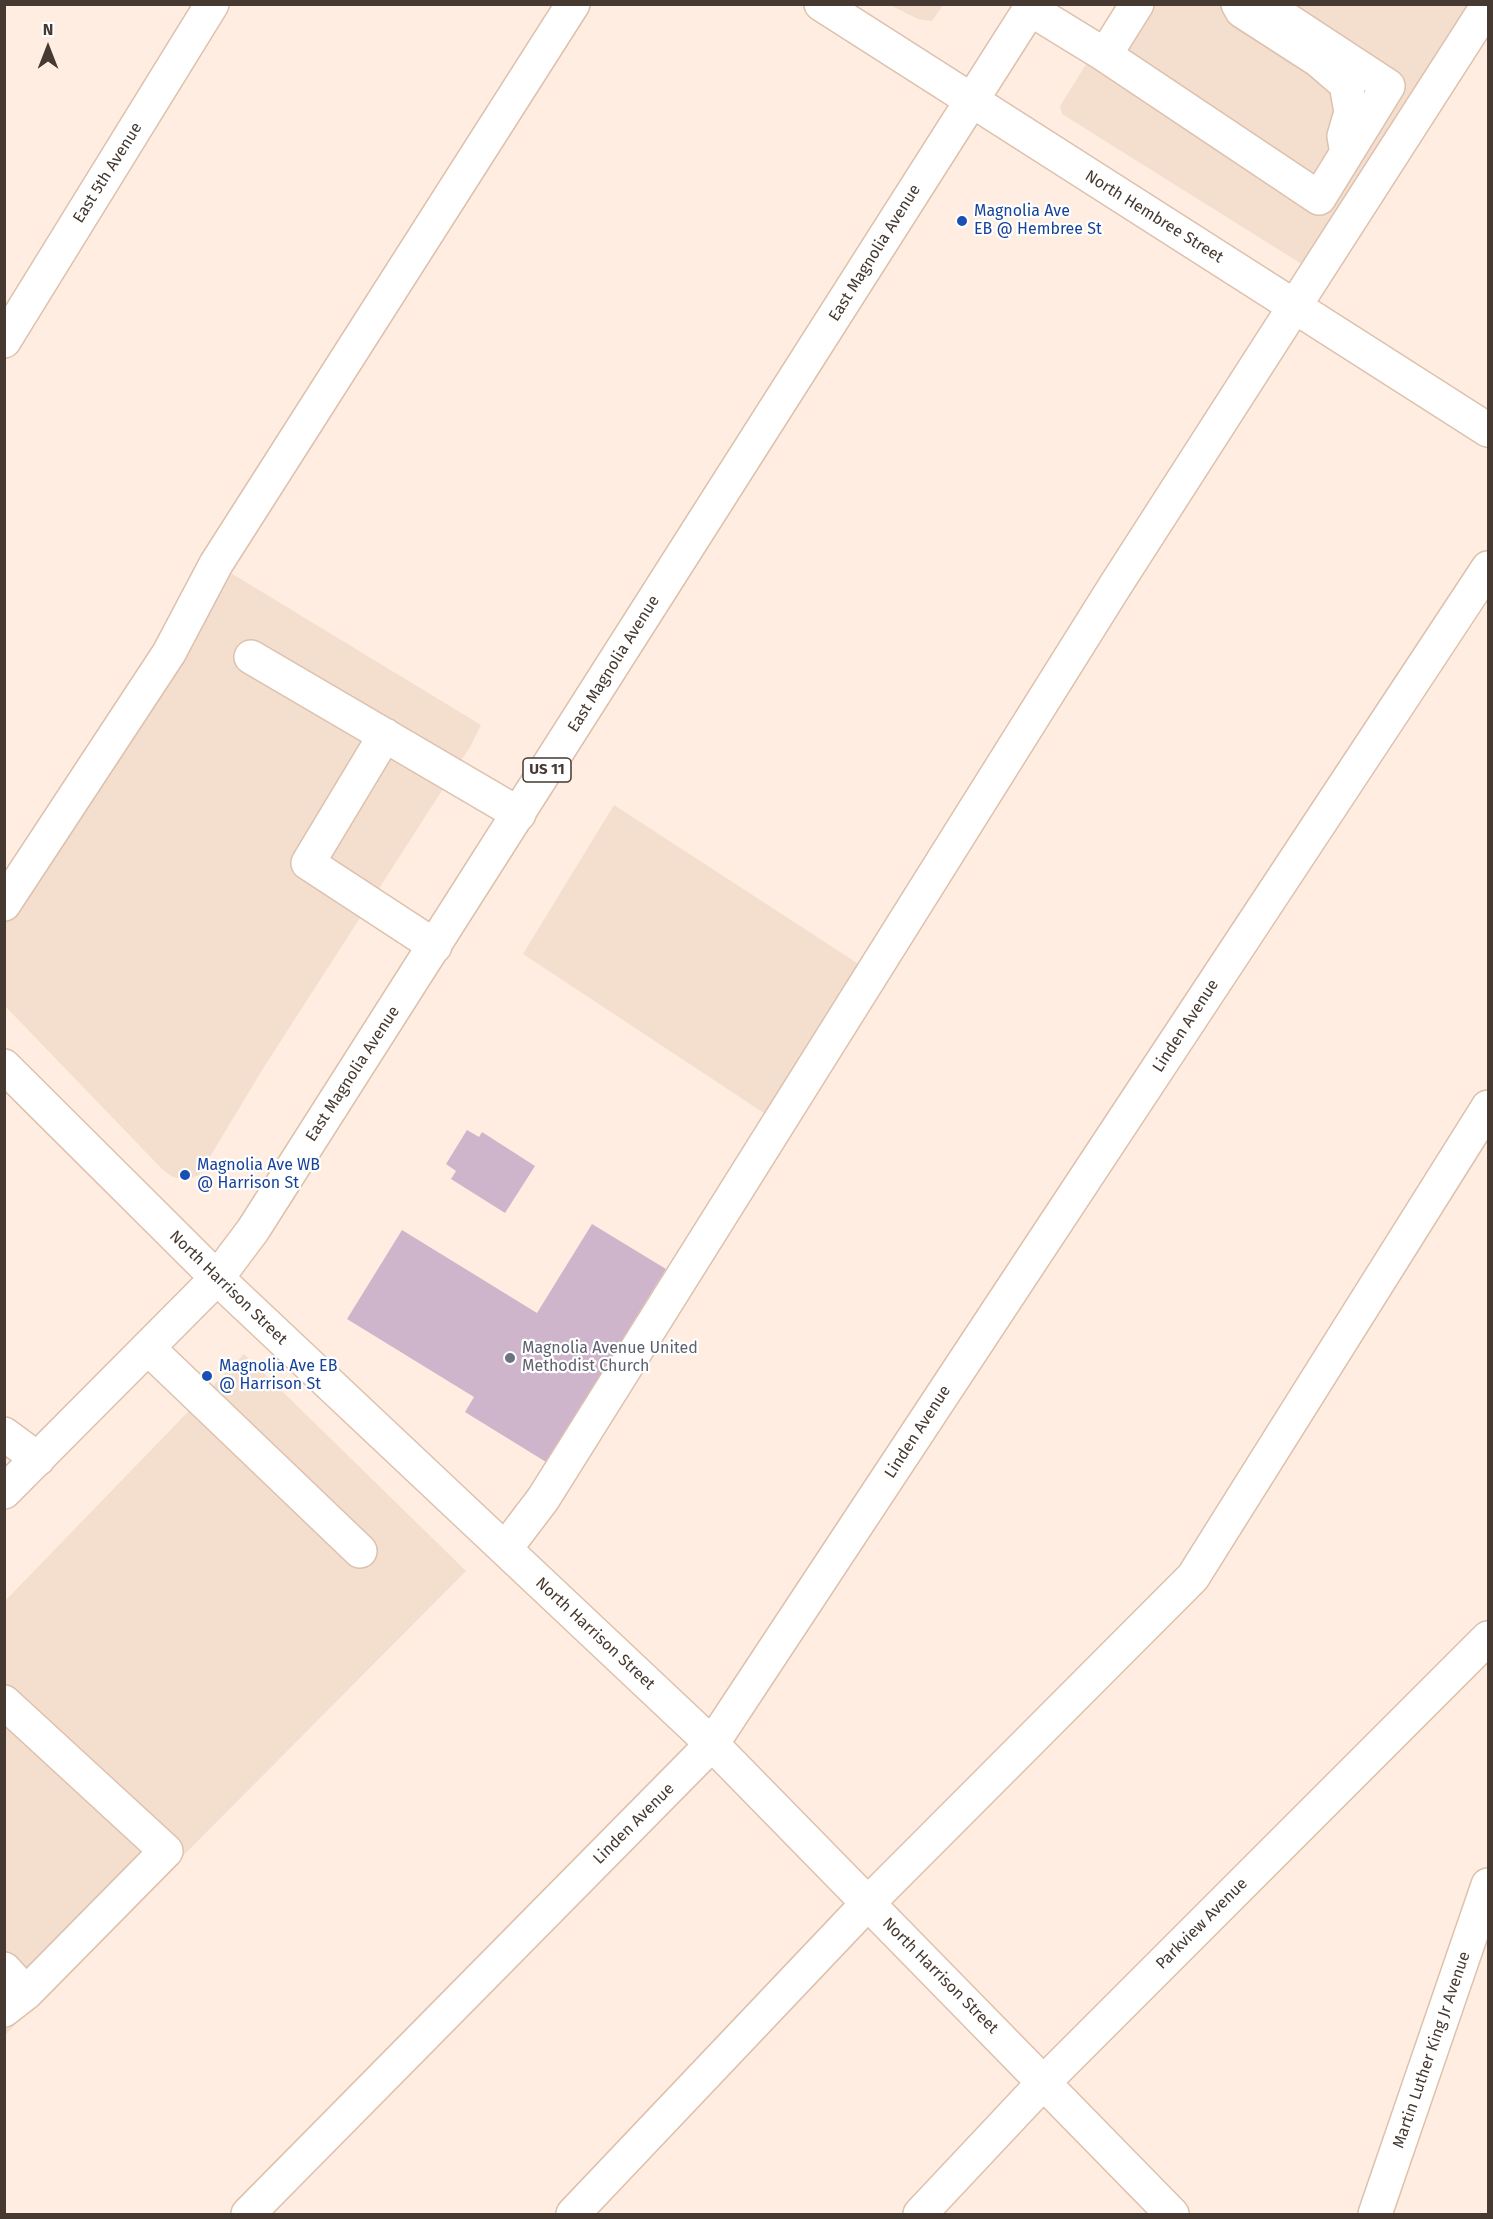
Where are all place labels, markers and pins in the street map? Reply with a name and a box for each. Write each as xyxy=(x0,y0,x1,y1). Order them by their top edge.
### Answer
place label: Magnolia Ave EB @ Hembree St xyxy=(974,202,1102,240)
marker: Magnolia Ave EB @ Hembree St xyxy=(955,214,969,228)
place label: Magnolia Ave WB @ Harrison St xyxy=(197,1156,320,1194)
marker: Magnolia Ave WB @ Harrison St xyxy=(178,1168,192,1182)
place label: Magnolia Avenue United Methodist Church xyxy=(522,1339,698,1377)
marker: Magnolia Avenue United Methodist Church xyxy=(503,1351,517,1365)
place label: Magnolia Ave EB @ Harrison St xyxy=(219,1357,337,1395)
marker: Magnolia Ave EB @ Harrison St xyxy=(200,1369,214,1383)

